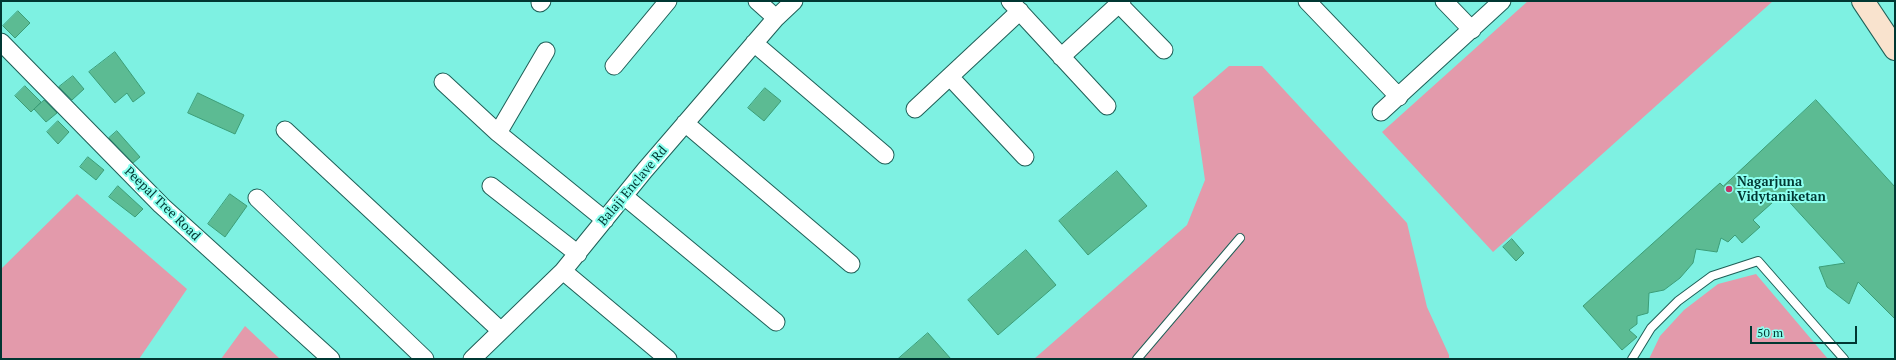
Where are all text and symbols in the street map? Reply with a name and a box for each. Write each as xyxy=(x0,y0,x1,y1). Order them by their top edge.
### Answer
street label: Balaji Enclave Rd xyxy=(595,143,671,229)
street label: Peepal Tree Road xyxy=(121,164,203,244)
place label: Nagarjuna Vidytaniketan xyxy=(1737,174,1826,205)
marker: Nagarjuna Vidytaniketan xyxy=(1724,184,1734,194)
scale bar xyxy=(1752,318,1859,344)
text: 50 m xyxy=(1757,325,1783,340)

